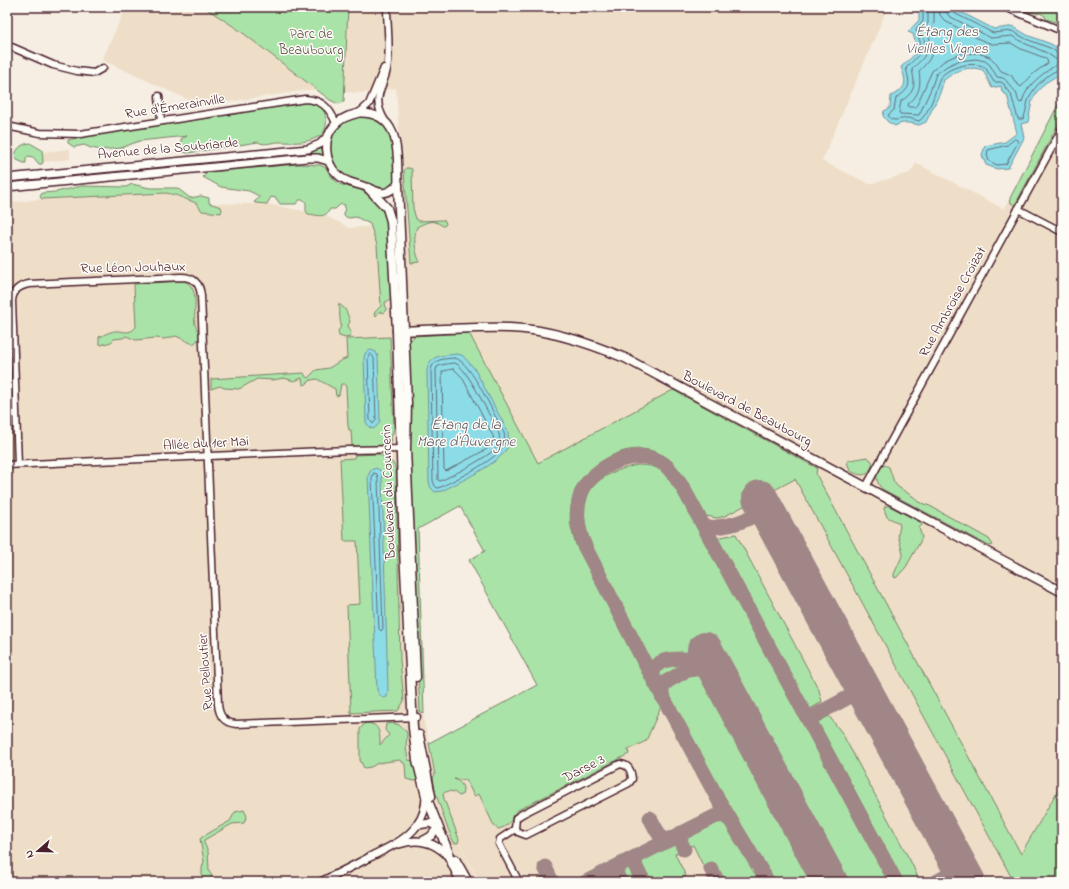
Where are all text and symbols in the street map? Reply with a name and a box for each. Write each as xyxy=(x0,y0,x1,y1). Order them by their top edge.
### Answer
water label: Étang des Vieilles Vignes xyxy=(906,21,988,61)
park label: Parc de Beaubourg xyxy=(278,24,343,62)
street label: Rue d'Émerainville xyxy=(124,89,227,125)
street label: Avenue de la Soubriarde xyxy=(97,132,240,166)
street label: Rue Ambroise Croizat xyxy=(914,243,992,361)
street label: Rue Léon Jouhaux xyxy=(80,257,186,279)
street label: Boulevard de Beaubourg xyxy=(677,365,816,453)
water label: Étang de la Mare d’Auvergne xyxy=(417,414,517,454)
street label: Boulevard du Courcerin xyxy=(376,424,402,561)
street label: Allée du 1er Mai xyxy=(163,431,249,457)
street label: Rue Pelloutier xyxy=(193,632,219,711)
street label: Darse 3 xyxy=(558,749,609,789)
north arrow xyxy=(18,831,58,871)
text: N xyxy=(21,848,38,860)

